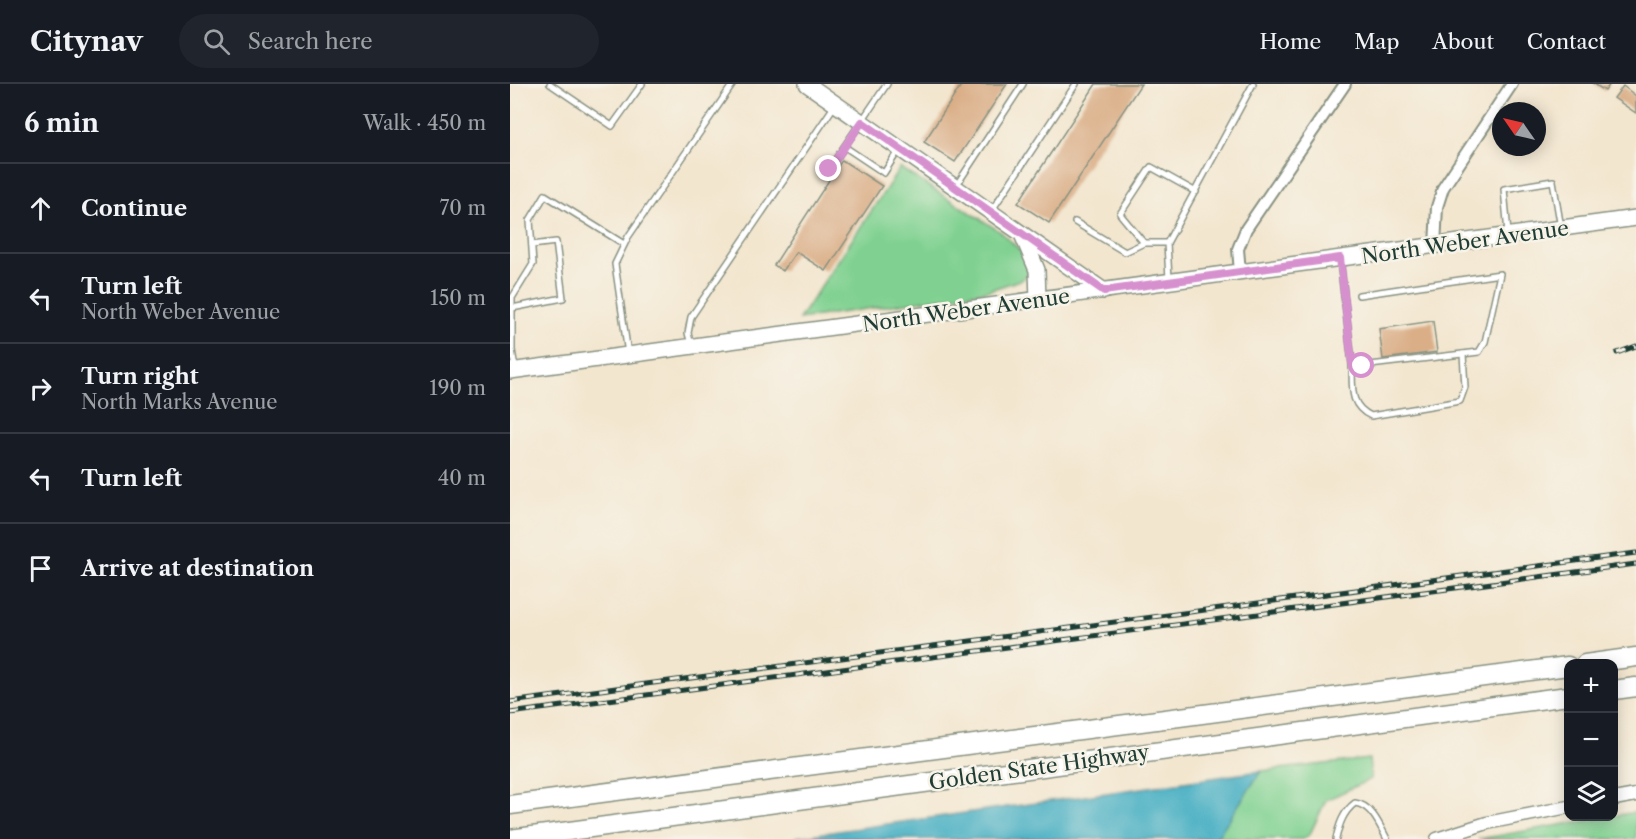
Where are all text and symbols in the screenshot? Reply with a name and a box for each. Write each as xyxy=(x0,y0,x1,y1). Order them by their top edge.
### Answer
search box xyxy=(179,14,599,68)
text: Citynav xyxy=(30,24,143,58)
icon: search xyxy=(200,25,233,58)
text: Search here xyxy=(248,28,372,55)
text: Home xyxy=(1260,29,1321,54)
text: Map xyxy=(1354,29,1399,54)
text: About xyxy=(1432,29,1494,54)
text: Contact xyxy=(1527,29,1606,54)
north arrow xyxy=(1492,102,1546,156)
text: 6 min xyxy=(24,107,99,139)
text: Walk · 450 m xyxy=(363,111,486,135)
route end xyxy=(815,155,841,181)
icon: ahead xyxy=(24,192,57,225)
text: Continue xyxy=(81,195,187,222)
text: 70 m xyxy=(440,196,486,220)
street label: North Weber Avenue xyxy=(1360,215,1570,269)
text: Turn left xyxy=(81,273,182,300)
icon: left xyxy=(24,282,57,315)
street label: North Weber Avenue xyxy=(861,283,1071,337)
text: 150 m xyxy=(430,286,486,310)
text: North Weber Avenue xyxy=(81,300,280,324)
route start xyxy=(1348,352,1374,378)
text: Turn right xyxy=(81,363,199,390)
icon: right xyxy=(24,372,57,405)
text: 190 m xyxy=(429,376,486,400)
text: North Marks Avenue xyxy=(81,390,278,414)
icon: left xyxy=(24,462,57,495)
text: Turn left xyxy=(81,465,182,492)
text: 40 m xyxy=(438,466,486,490)
icon: arrive xyxy=(24,552,57,585)
text: Arrive at destination xyxy=(81,555,314,582)
map controls xyxy=(1564,659,1618,821)
button: + xyxy=(1564,659,1618,713)
button: − xyxy=(1564,713,1618,767)
street label: Golden State Highway xyxy=(927,739,1151,795)
button: layers xyxy=(1564,767,1618,821)

